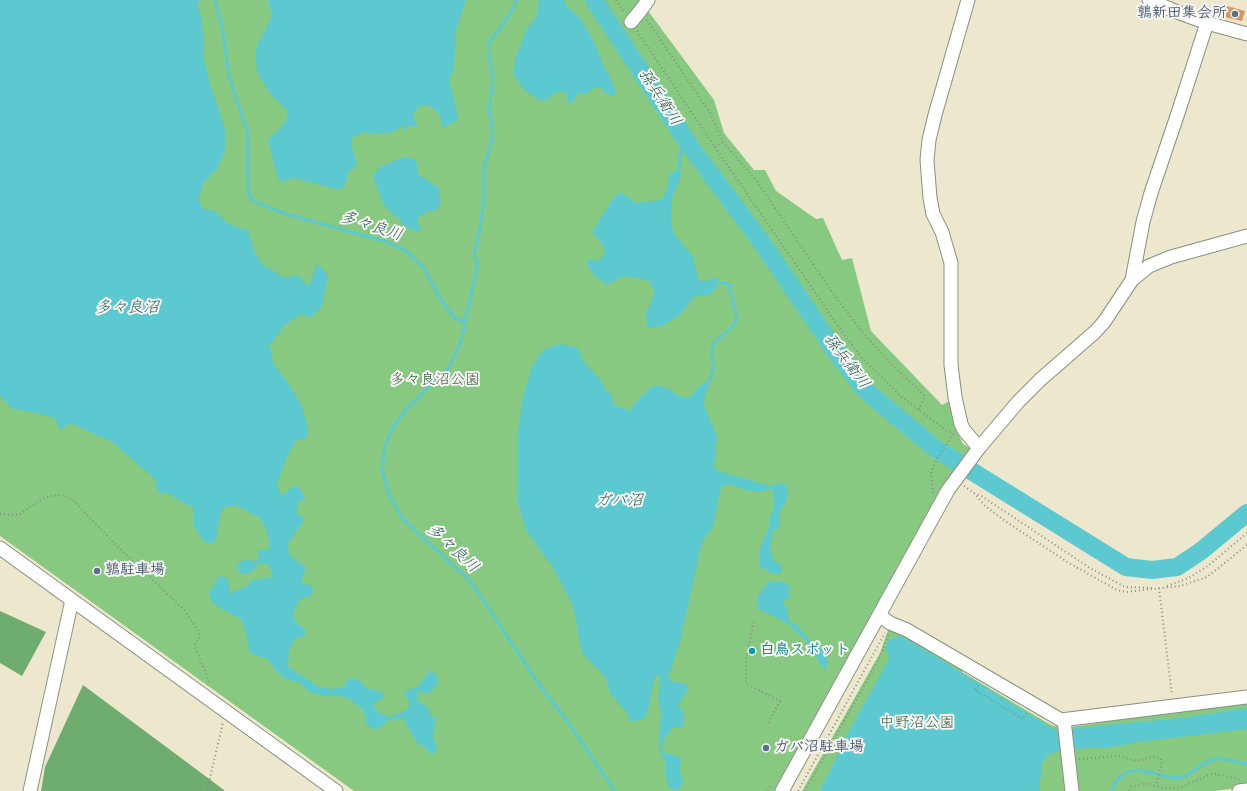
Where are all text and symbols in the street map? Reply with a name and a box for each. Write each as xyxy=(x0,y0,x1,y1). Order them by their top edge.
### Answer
place label: 鶉新田集会所 xyxy=(1137,5,1227,23)
marker: 鶉新田集会所 xyxy=(1230,9,1240,19)
water label: 孫兵衛川 xyxy=(634,66,684,130)
water label: 多々良川 xyxy=(338,208,404,246)
water label: 多々良沼 xyxy=(95,299,159,319)
water label: 孫兵衛川 xyxy=(819,331,873,393)
park label: 多々良沼公園 xyxy=(390,372,480,390)
water label: ガバ沼 xyxy=(595,492,643,512)
water label: 多々良川 xyxy=(422,520,482,578)
place label: 鶉駐車場 xyxy=(105,562,165,580)
marker: 鶉駐車場 xyxy=(92,566,102,576)
place label: 白鳥スポット xyxy=(760,642,850,660)
marker: 白鳥スポット xyxy=(747,646,757,656)
park label: 中野沼公園 xyxy=(880,715,954,733)
place label: ガバ沼駐車場 xyxy=(774,739,864,757)
marker: ガバ沼駐車場 xyxy=(761,743,771,753)

